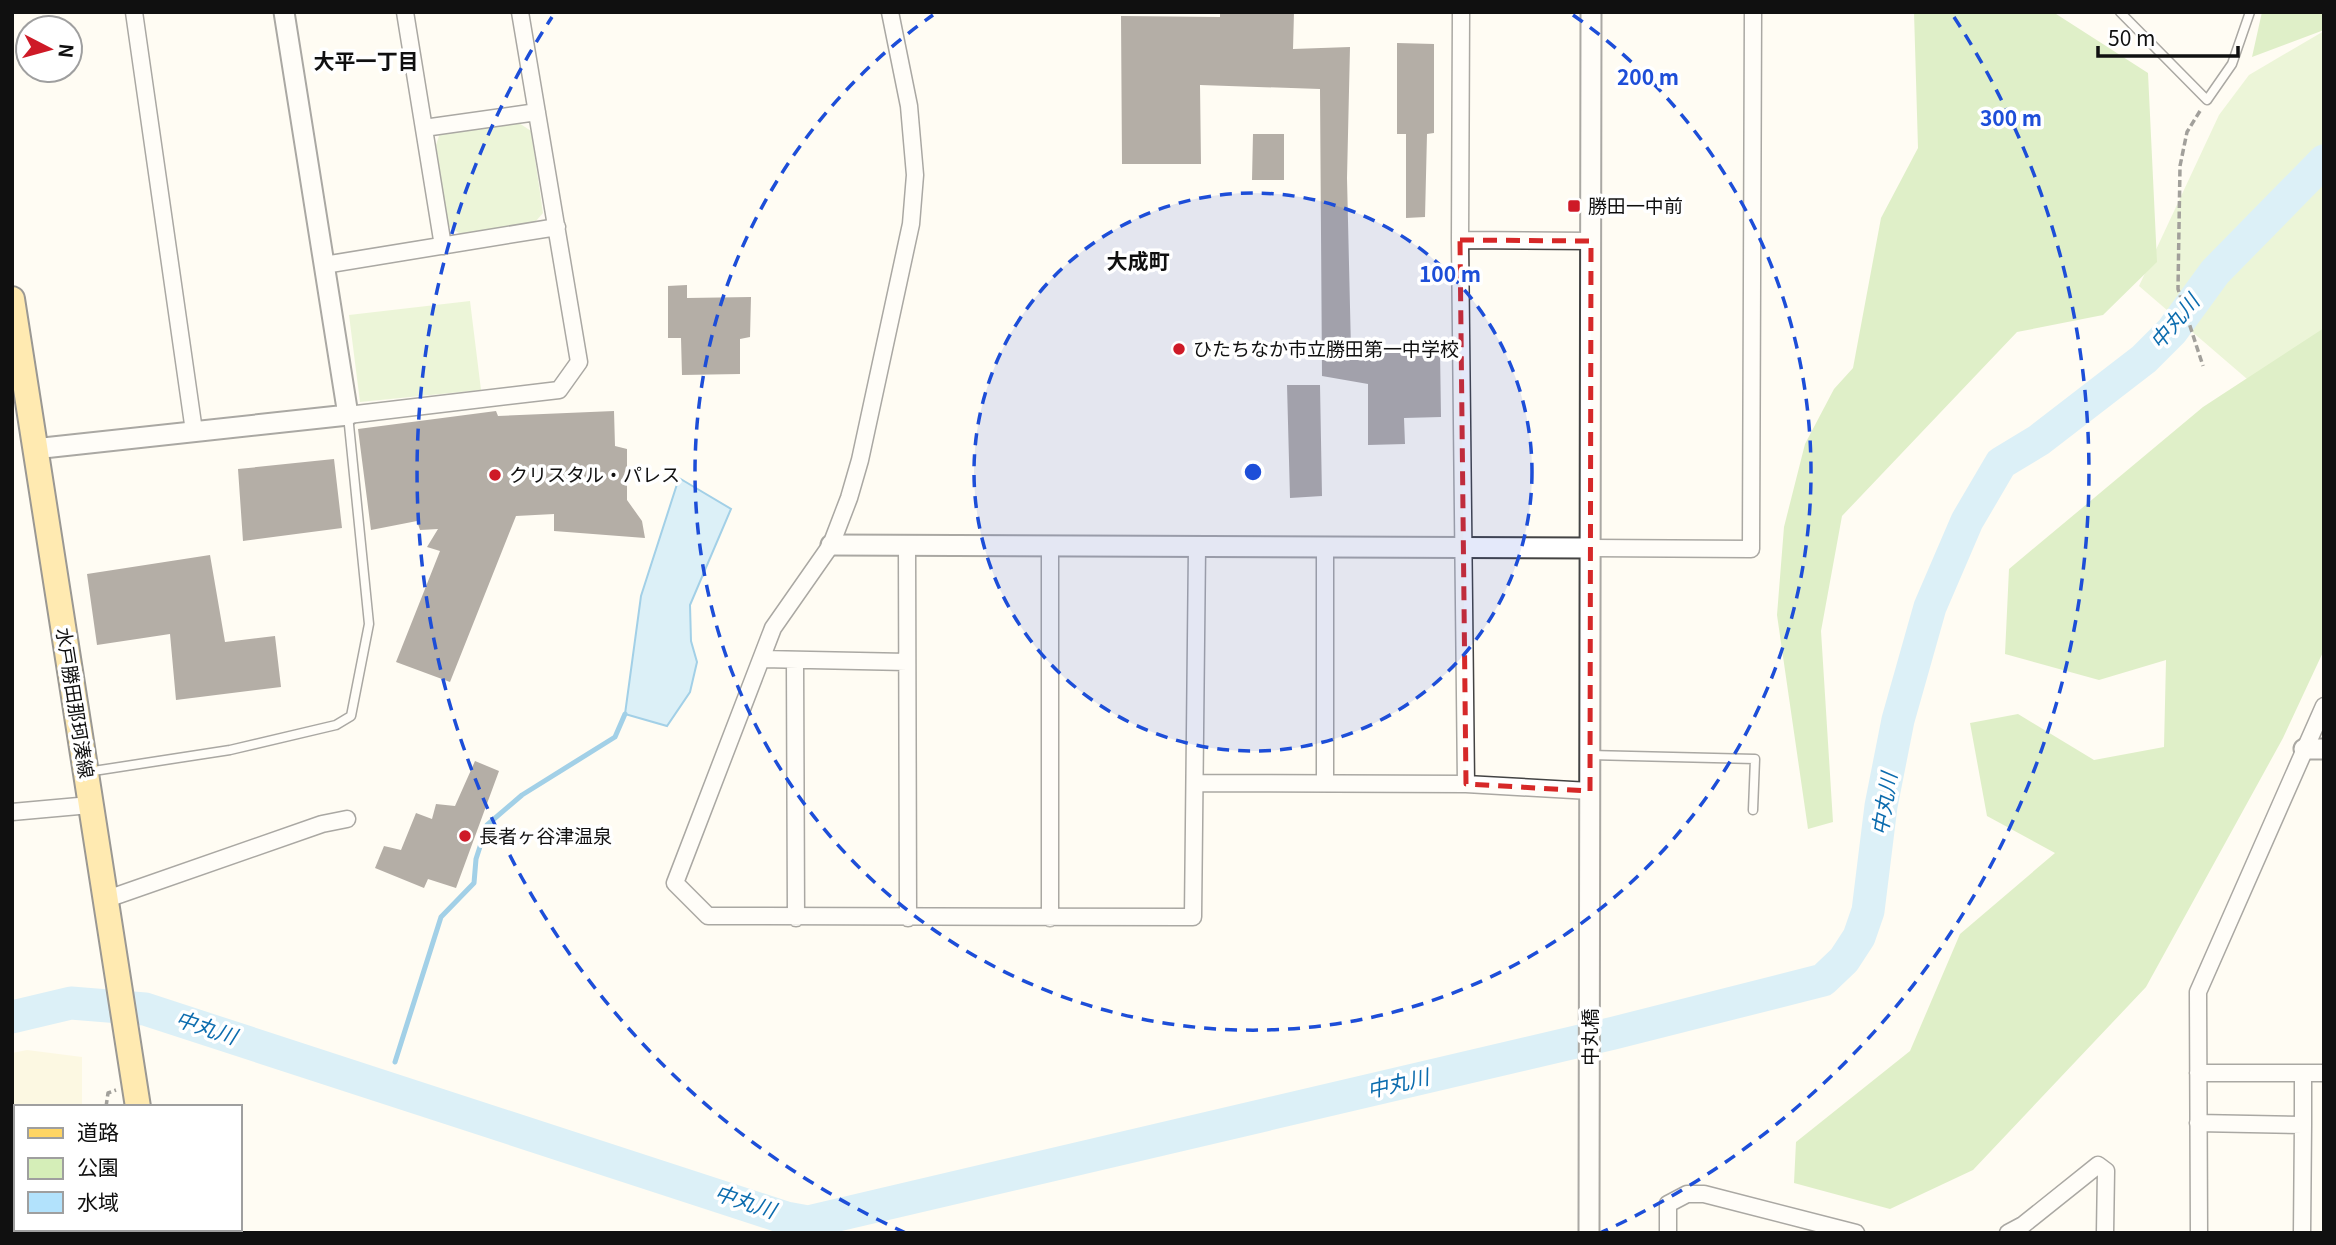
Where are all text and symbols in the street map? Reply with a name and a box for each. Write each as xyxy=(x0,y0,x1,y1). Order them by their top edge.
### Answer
north arrow xyxy=(14,14,84,84)
scale bar xyxy=(2098,14,2238,58)
text: 50 m xyxy=(2108,22,2155,52)
text: N xyxy=(53,42,82,59)
district label: 大平一丁目 xyxy=(314,45,419,75)
text: 200 m xyxy=(1617,61,1679,91)
text: 300 m xyxy=(1980,102,2042,132)
place label: 勝田一中前 xyxy=(1588,191,1683,218)
marker: 勝田一中前 xyxy=(1566,198,1582,214)
district label: 大成町 xyxy=(1107,245,1170,275)
text: 100 m xyxy=(1419,258,1481,288)
water label: 中丸川 xyxy=(2142,285,2206,354)
place label: ひたちなか市立勝田第一中学校 xyxy=(1193,334,1459,361)
marker: ひたちなか市立勝田第一中学校 xyxy=(1171,341,1187,357)
place label: クリスタル・パレス xyxy=(509,460,680,487)
centre of rings xyxy=(1241,460,1265,484)
marker: クリスタル・パレス xyxy=(487,467,503,483)
street label: 水戸勝田那珂湊線 xyxy=(51,626,102,780)
water label: 中丸川 xyxy=(1863,768,1903,837)
place label: 長者ヶ谷津温泉 xyxy=(479,821,612,848)
marker: 長者ヶ谷津温泉 xyxy=(457,828,473,844)
water label: 中丸川 xyxy=(172,1002,243,1051)
street label: 中丸橋 xyxy=(1575,1008,1602,1066)
water label: 中丸川 xyxy=(1363,1060,1434,1104)
legend xyxy=(14,1105,242,1231)
text: 道路 xyxy=(77,1116,119,1146)
text: 公園 xyxy=(77,1151,119,1181)
water label: 中丸川 xyxy=(711,1176,782,1225)
text: 水域 xyxy=(77,1186,119,1216)

